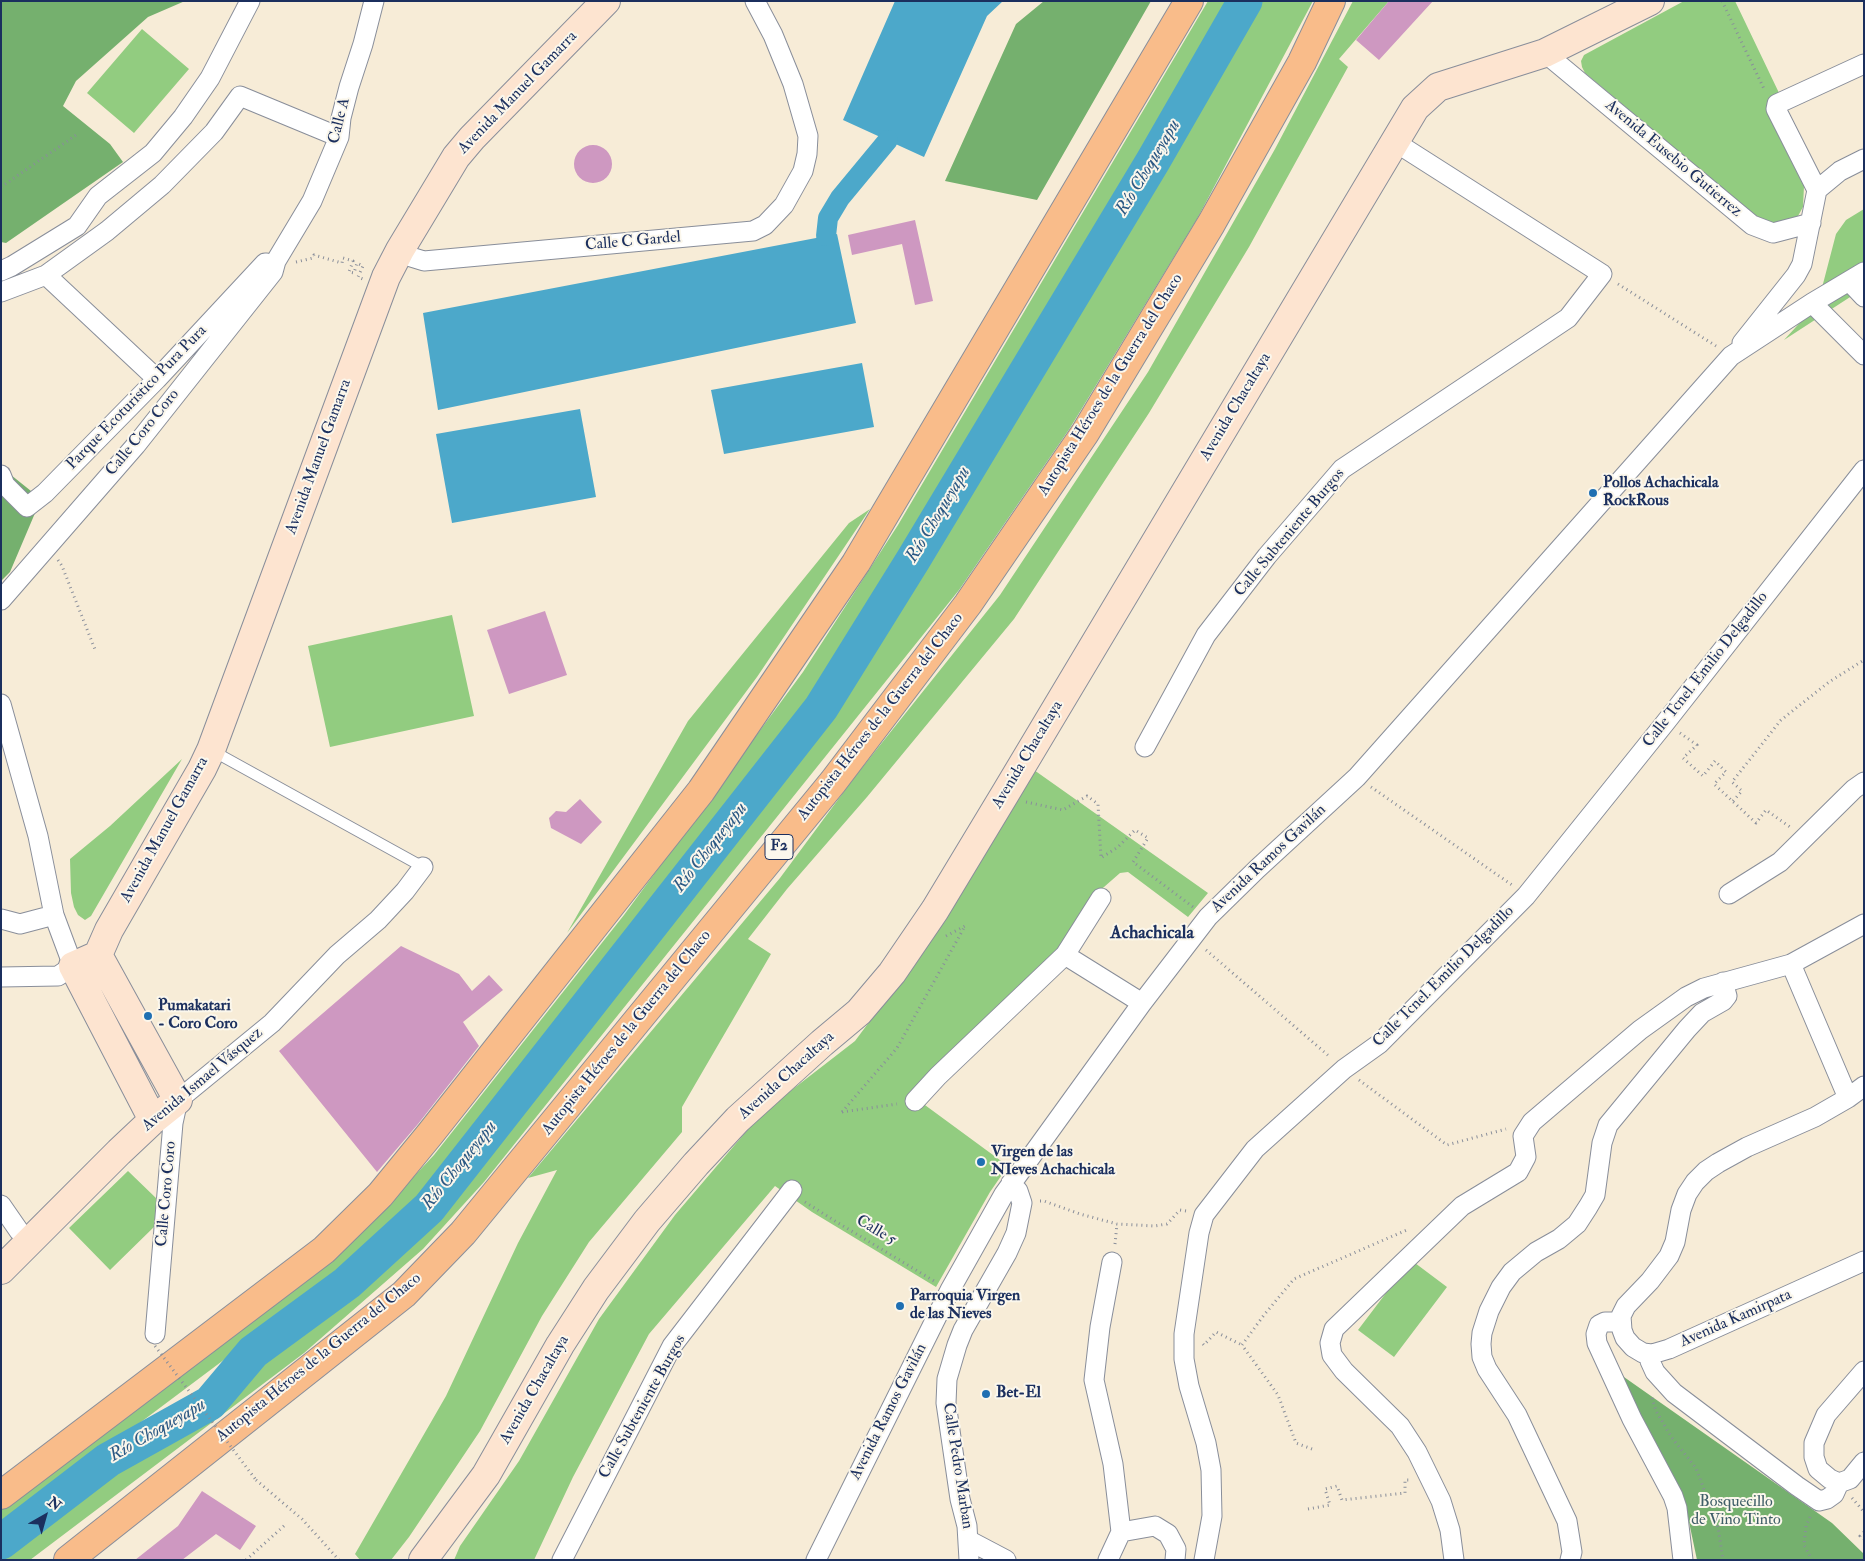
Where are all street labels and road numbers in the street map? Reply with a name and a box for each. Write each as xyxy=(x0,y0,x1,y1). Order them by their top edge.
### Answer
street label: Avenida Manuel Gamarra xyxy=(454,28,582,158)
street label: Calle A xyxy=(325,96,355,146)
street label: Avenida Eusebio Gutierrez xyxy=(1601,96,1745,222)
street label: Calle C Gardel xyxy=(584,228,682,256)
street label: Autopista Héroes de la Guerra del Chaco xyxy=(1035,271,1187,499)
street label: Parque Ecoturistico Pura Pura xyxy=(63,322,211,474)
street label: Avenida Chacaltaya xyxy=(1196,350,1276,464)
street label: Avenida Manuel Gamarra xyxy=(282,377,356,537)
street label: Calle Coro Coro xyxy=(102,386,184,480)
street label: Calle Subteniente Burgos xyxy=(1231,465,1349,601)
street label: Calle Tcnel. Emilio Delgadillo xyxy=(1639,588,1773,752)
street label: Autopista Héroes de la Guerra del Chaco xyxy=(794,609,968,825)
street label: Avenida Chacaltaya xyxy=(988,698,1068,812)
street label: Avenida Manuel Gamarra xyxy=(117,754,213,906)
street label: Avenida Ramos Gavilán xyxy=(1208,801,1330,917)
road number: F2 xyxy=(765,834,793,860)
street label: Calle Tcnel. Emilio Delgadillo xyxy=(1369,902,1519,1052)
street label: Autopista Héroes de la Guerra del Chaco xyxy=(538,927,716,1139)
street label: Avenida Ismael Vásquez xyxy=(139,1024,267,1136)
street label: Avenida Chacaltaya xyxy=(735,1028,839,1124)
street label: Calle Coro Coro xyxy=(153,1140,181,1248)
street label: Calle 5 xyxy=(852,1212,900,1250)
street label: Autopista Héroes de la Guerra del Chaco xyxy=(213,1269,425,1447)
street label: Avenida Kamirpata xyxy=(1677,1286,1795,1352)
street label: Avenida Chacaltaya xyxy=(496,1332,574,1448)
street label: Calle Subteniente Burgos xyxy=(595,1332,691,1482)
street label: Avenida Ramos Gavilán xyxy=(846,1341,932,1483)
street label: Calle Pedro Marban xyxy=(938,1402,976,1530)

